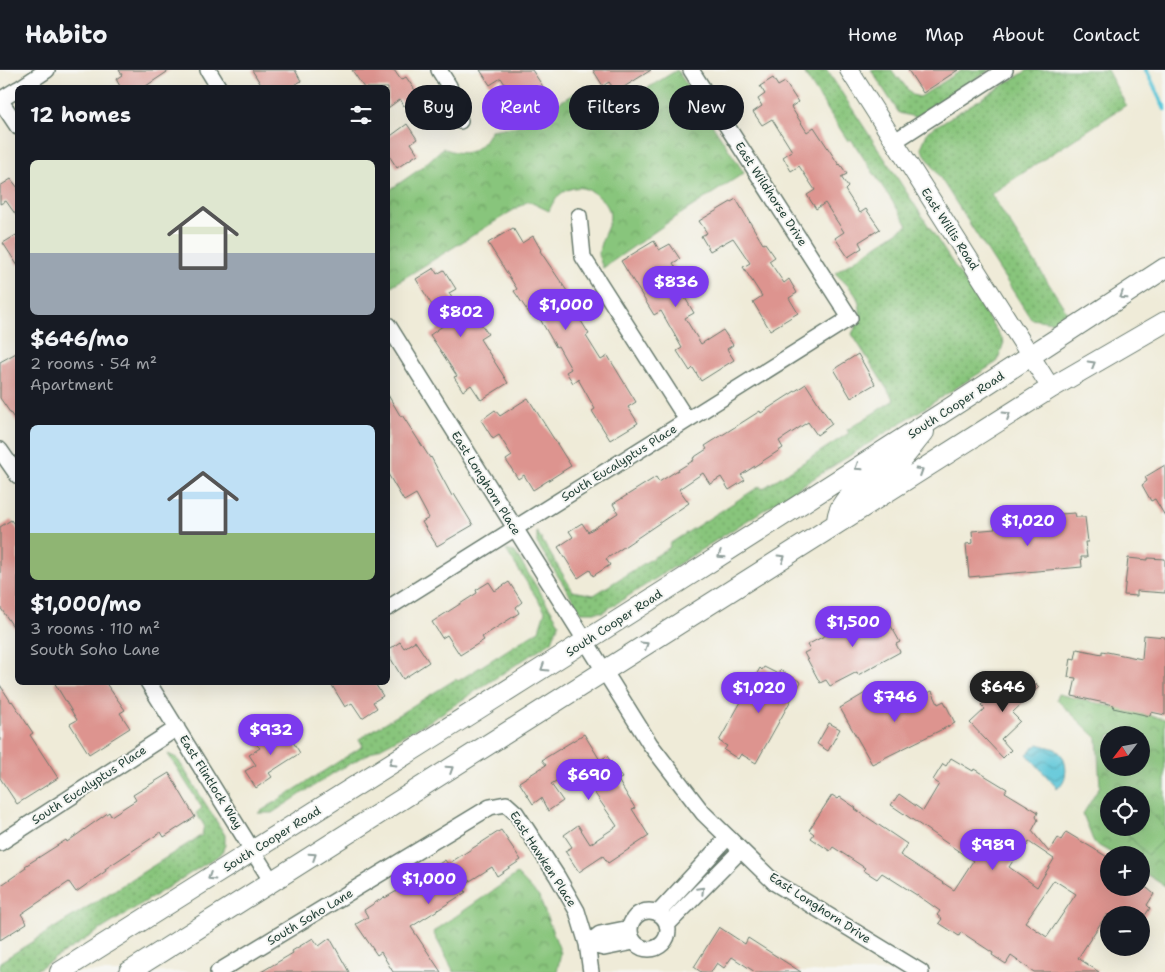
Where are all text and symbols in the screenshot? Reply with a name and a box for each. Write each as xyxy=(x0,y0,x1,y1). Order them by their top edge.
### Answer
text: Habito xyxy=(25,19,108,51)
text: Home xyxy=(848,23,897,47)
text: Map xyxy=(925,23,964,47)
text: About xyxy=(992,23,1045,47)
text: Contact xyxy=(1073,23,1140,47)
chip: Buy xyxy=(405,85,472,130)
chip: Rent xyxy=(482,85,559,130)
chip: Filters xyxy=(569,85,659,130)
chip: New xyxy=(669,85,744,130)
text: 12 homes xyxy=(30,101,131,129)
icon: filters xyxy=(347,101,375,129)
street label: East Wildhorse Drive xyxy=(731,139,811,249)
street label: East Willis Road xyxy=(917,185,983,274)
icon: home xyxy=(158,193,248,283)
pin: $836 xyxy=(646,266,706,308)
text: $836 xyxy=(654,271,698,292)
pin: $1,000 xyxy=(525,288,607,331)
one-way arrow xyxy=(1120,289,1129,299)
text: $1,000 xyxy=(539,294,593,315)
pin: $802 xyxy=(431,296,491,338)
text: $802 xyxy=(439,301,483,322)
text: $646/mo xyxy=(30,325,129,353)
text: 2 rooms · 54 m² xyxy=(30,353,157,374)
one-way arrow xyxy=(1087,360,1096,370)
street label: South Cooper Road xyxy=(905,368,1008,442)
text: Apartment xyxy=(30,374,113,395)
one-way arrow xyxy=(1002,412,1011,422)
street label: South Eucalyptus Place xyxy=(558,421,680,505)
street label: East Longhorn Place xyxy=(448,428,525,538)
icon: home xyxy=(158,458,248,548)
one-way arrow xyxy=(854,461,863,471)
one-way arrow xyxy=(914,468,923,477)
pin: $1,020 xyxy=(987,504,1069,547)
text: $1,020 xyxy=(1001,510,1055,531)
one-way arrow xyxy=(717,549,727,558)
one-way arrow xyxy=(777,555,786,564)
street label: South Cooper Road xyxy=(563,586,666,660)
text: $1,000/mo xyxy=(30,590,141,618)
pin: $1,500 xyxy=(812,606,894,648)
text: $1,500 xyxy=(826,611,880,632)
text: 3 rooms · 110 m² xyxy=(30,618,160,639)
text: South Soho Lane xyxy=(30,639,160,660)
one-way arrow xyxy=(639,642,649,651)
one-way arrow xyxy=(541,661,550,671)
pin: $646 xyxy=(973,670,1033,713)
pin: $1,020 xyxy=(718,672,800,714)
text: $646 xyxy=(981,676,1025,697)
text: $1,020 xyxy=(732,677,786,698)
pin: $746 xyxy=(865,680,925,723)
text: $746 xyxy=(873,686,917,707)
pin: $932 xyxy=(241,714,301,756)
text: $932 xyxy=(249,719,293,740)
north arrow xyxy=(1100,726,1150,776)
map controls xyxy=(1100,726,1150,956)
street label: East Flintlock Way xyxy=(176,732,246,832)
street label: South Eucalyptus Place xyxy=(29,742,150,828)
one-way arrow xyxy=(388,757,397,766)
pin: $690 xyxy=(559,758,619,801)
text: $690 xyxy=(567,764,611,785)
one-way arrow xyxy=(445,765,454,775)
button: locate xyxy=(1100,786,1150,836)
street label: South Cooper Road xyxy=(220,802,324,875)
street label: East Hawken Place xyxy=(506,808,580,910)
pin: $989 xyxy=(963,828,1023,871)
text: $989 xyxy=(971,834,1015,855)
button: + xyxy=(1100,846,1150,896)
one-way arrow xyxy=(308,853,317,862)
pin: $1,000 xyxy=(388,862,470,905)
text: $1,000 xyxy=(402,868,456,889)
street label: East Longhorn Drive xyxy=(766,869,874,947)
one-way arrow xyxy=(208,870,217,880)
street label: South Soho Lane xyxy=(264,885,356,949)
one-way arrow xyxy=(696,887,705,896)
button: − xyxy=(1100,906,1150,956)

